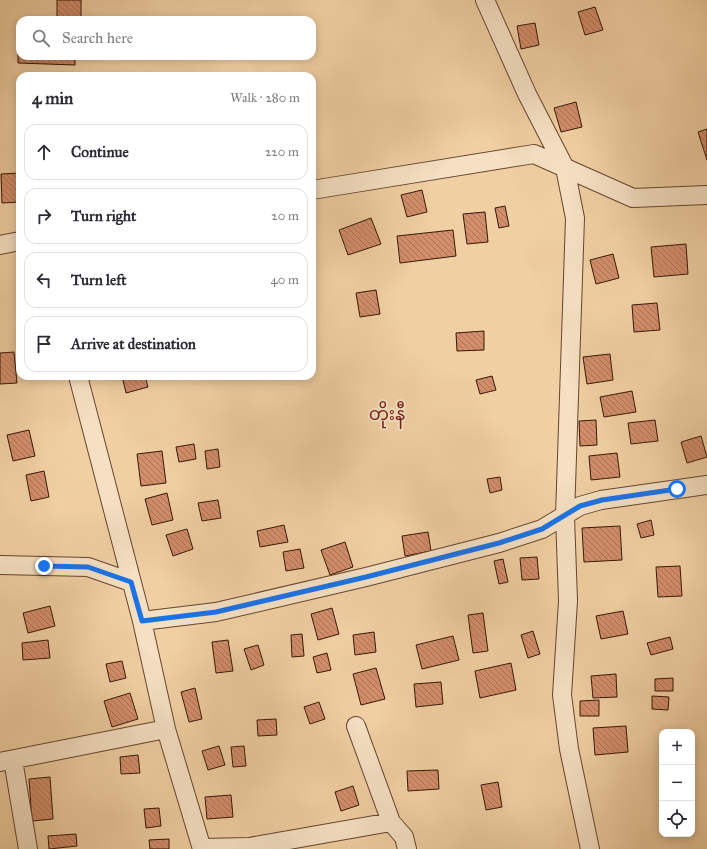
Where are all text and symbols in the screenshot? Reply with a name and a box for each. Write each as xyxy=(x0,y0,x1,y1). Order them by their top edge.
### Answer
search box xyxy=(16,16,316,60)
icon: search xyxy=(30,27,52,49)
text: Search here xyxy=(62,29,133,47)
text: 4 min xyxy=(32,88,73,109)
text: Walk · 280 m xyxy=(230,90,300,106)
icon: ahead xyxy=(33,141,55,163)
text: Continue xyxy=(71,143,129,161)
text: 220 m xyxy=(265,144,299,160)
icon: right xyxy=(33,205,55,227)
text: Turn right xyxy=(71,207,136,225)
text: 20 m xyxy=(271,208,299,224)
icon: left xyxy=(33,269,55,291)
text: Turn left xyxy=(71,271,127,289)
text: 40 m xyxy=(270,272,299,288)
icon: arrive xyxy=(33,333,55,355)
text: Arrive at destination xyxy=(71,335,196,353)
district label: တိုးနီ xyxy=(369,400,405,429)
route start xyxy=(668,480,686,498)
route end xyxy=(35,557,53,575)
map controls xyxy=(659,729,695,837)
button: + xyxy=(659,729,695,765)
button: − xyxy=(659,765,695,801)
button: locate xyxy=(659,801,695,837)

